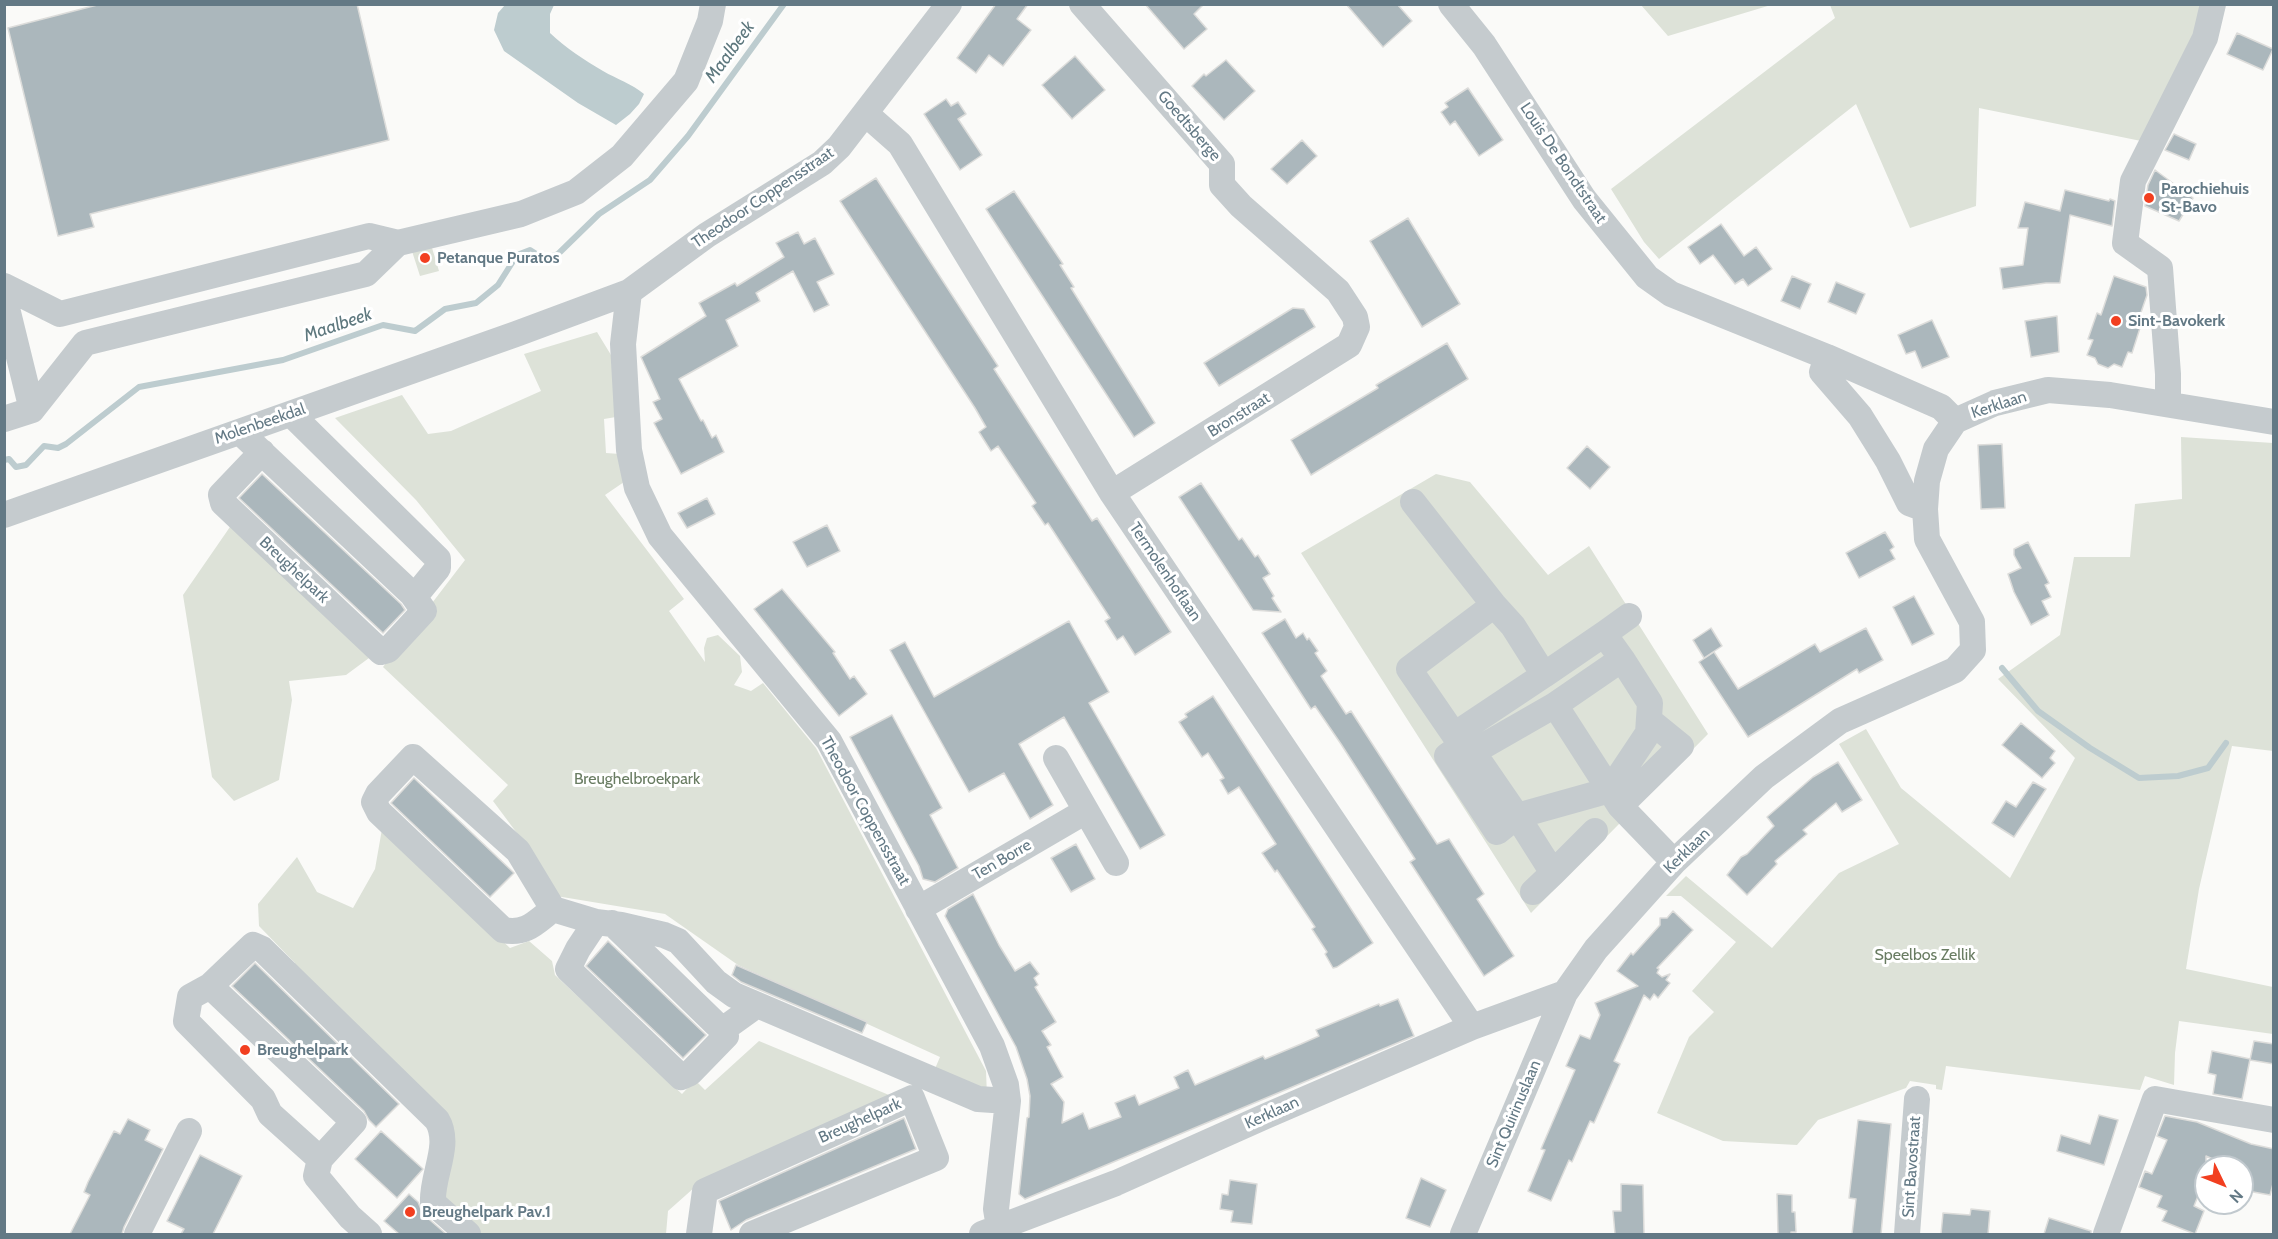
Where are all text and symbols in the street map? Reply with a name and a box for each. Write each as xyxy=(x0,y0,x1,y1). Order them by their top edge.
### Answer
water label: Maalbeek xyxy=(701,17,759,87)
street label: Goedtsberge xyxy=(1153,87,1225,165)
street label: Louis De Bondtstraat xyxy=(1516,99,1610,227)
street label: Theodoor Coppensstraat xyxy=(688,143,838,253)
place label: Parochiehuis St-Bavo xyxy=(2161,179,2249,217)
marker: Parochiehuis St-Bavo xyxy=(2142,191,2156,205)
place label: Petanque Puratos xyxy=(437,248,559,268)
marker: Petanque Puratos xyxy=(418,251,432,265)
water label: Maalbeek xyxy=(301,303,375,347)
place label: Sint-Bavokerk xyxy=(2128,311,2225,331)
marker: Sint-Bavokerk xyxy=(2109,314,2123,328)
street label: Kerklaan xyxy=(1969,387,2029,423)
street label: Bronstraat xyxy=(1204,388,1274,442)
street label: Molenbeekdal xyxy=(212,399,308,449)
street label: Termolenhoflaan xyxy=(1125,519,1205,625)
street label: Breughelpark xyxy=(255,533,333,607)
street label: Theodoor Coppensstraat xyxy=(816,733,914,889)
park label: Breughelbroekpark xyxy=(574,769,700,789)
street label: Kerklaan xyxy=(1660,824,1714,878)
street label: Ten Borre xyxy=(969,836,1035,884)
park label: Speelbos Zellik xyxy=(1875,945,1975,965)
place label: Breughelpark xyxy=(257,1040,349,1060)
marker: Breughelpark xyxy=(238,1043,252,1057)
street label: Sint Quirinuslaan xyxy=(1483,1057,1545,1171)
street label: Kerklaan xyxy=(1242,1093,1302,1133)
street label: Breughelpark xyxy=(816,1094,904,1148)
street label: Sint Bavostraat xyxy=(1899,1116,1925,1218)
north arrow xyxy=(2194,1155,2254,1215)
text: N xyxy=(2225,1186,2247,1207)
place label: Breughelpark Pav.1 xyxy=(422,1202,551,1222)
marker: Breughelpark Pav.1 xyxy=(403,1205,417,1219)

